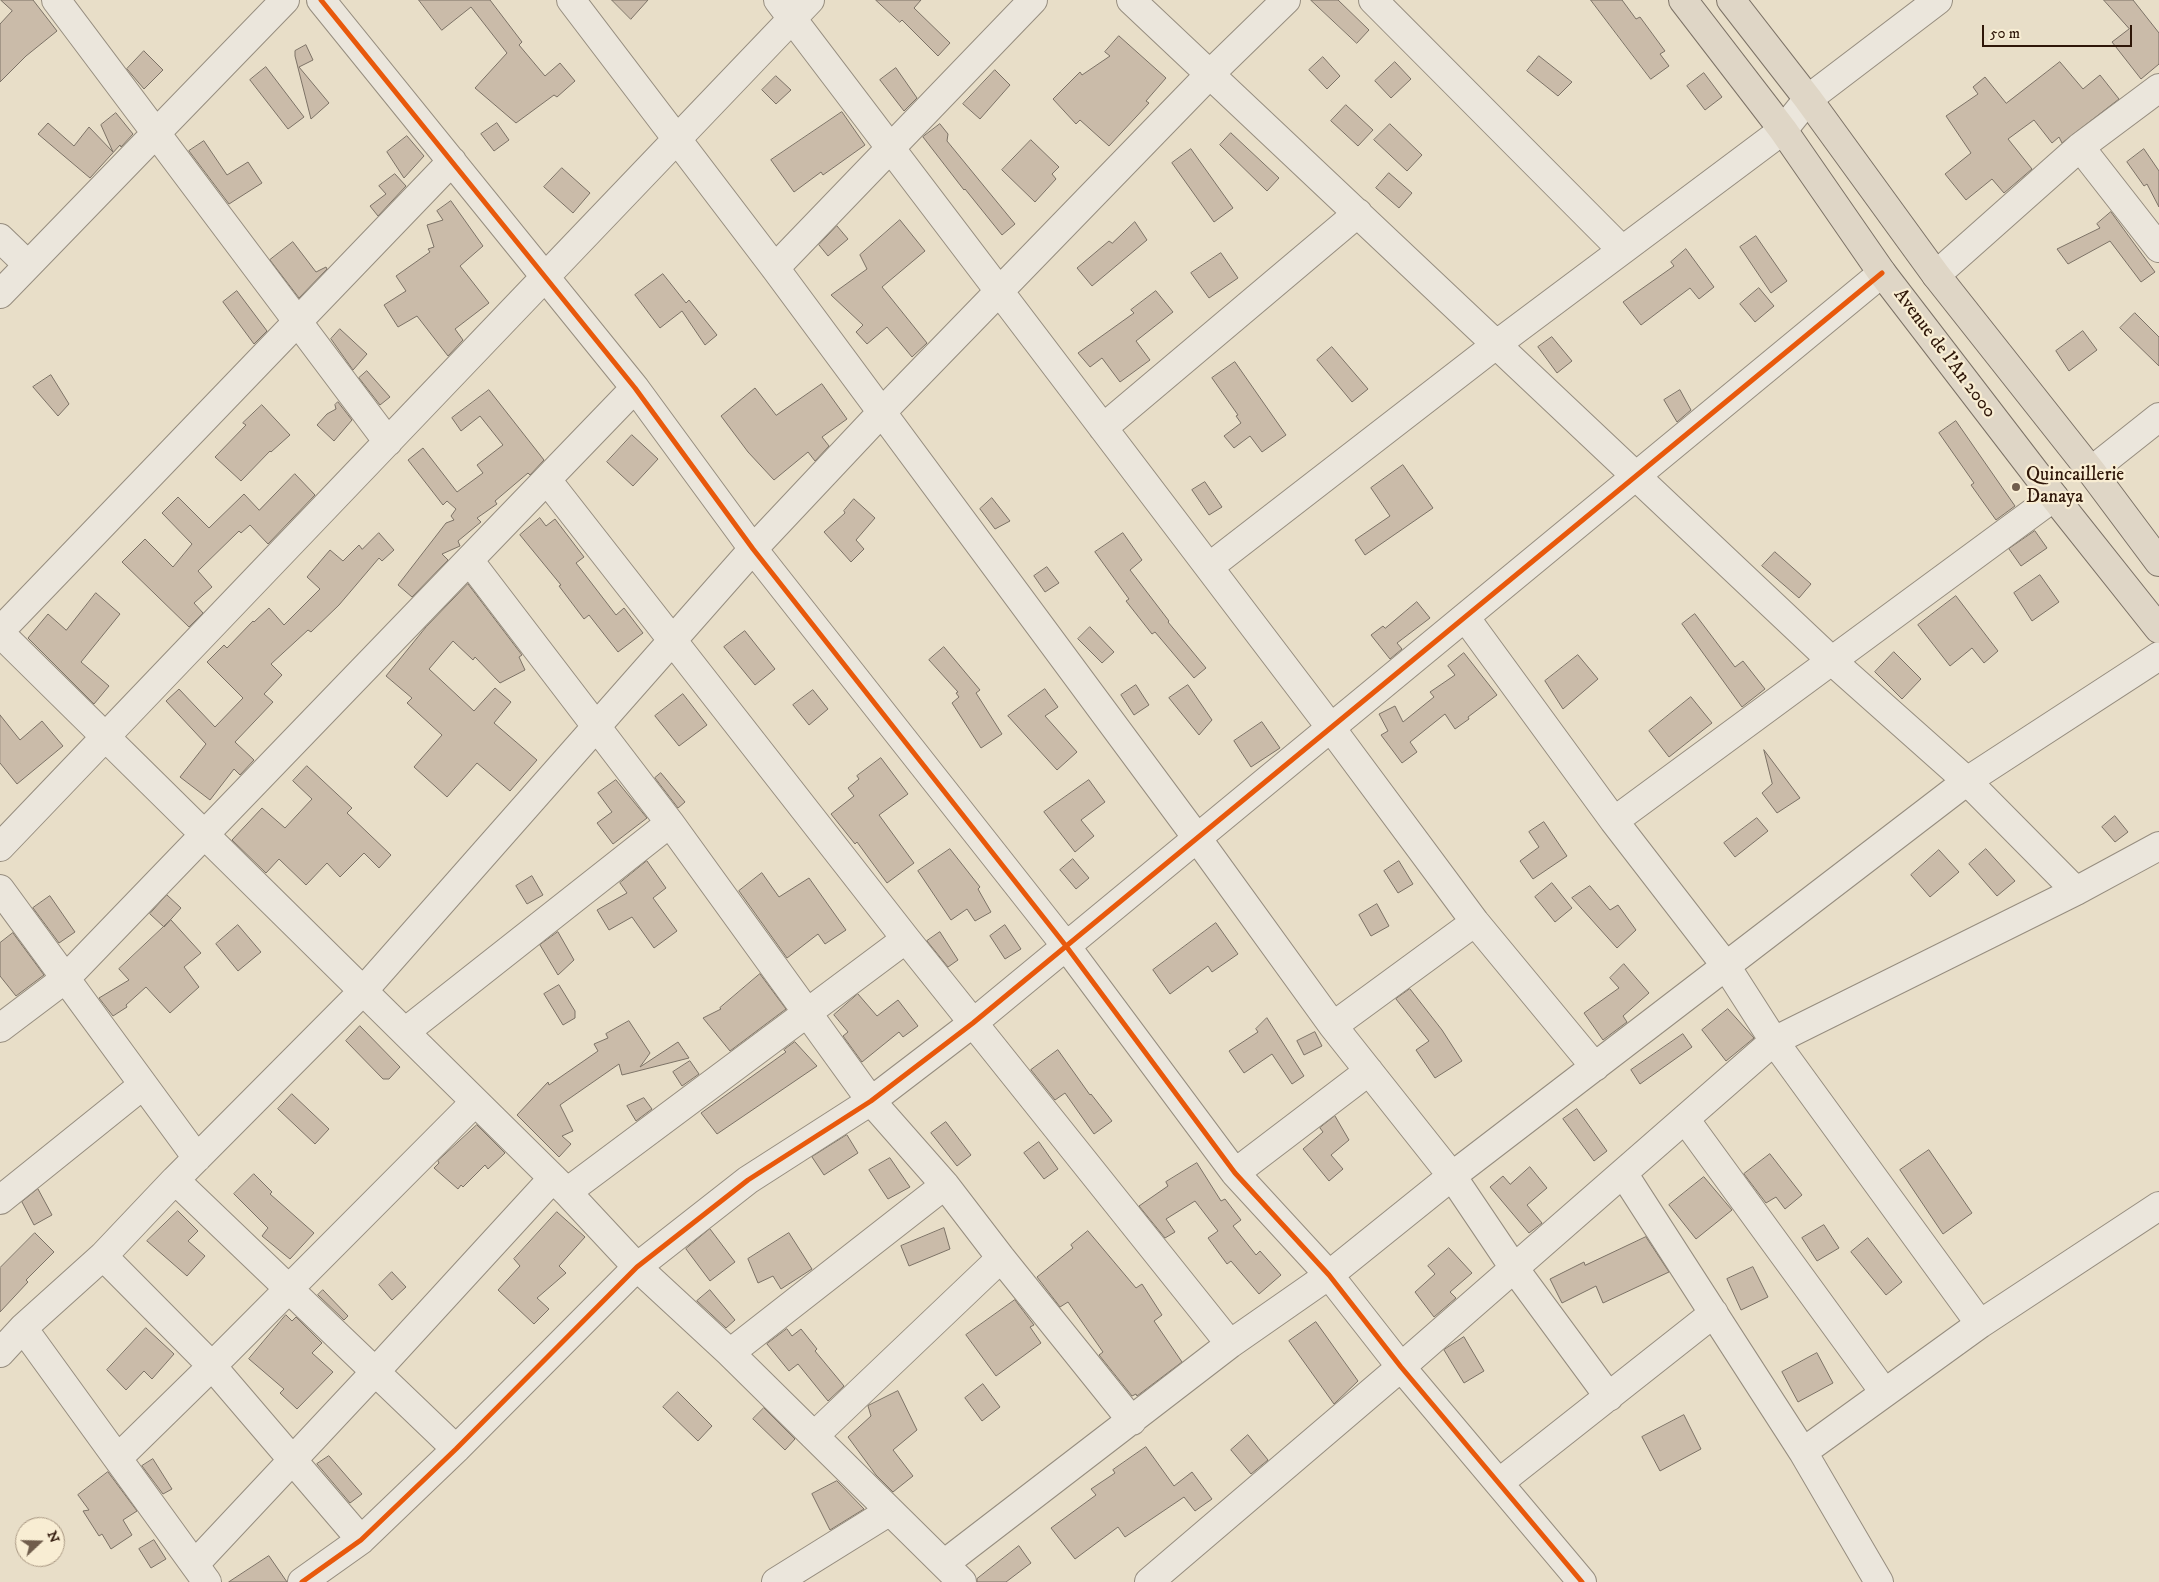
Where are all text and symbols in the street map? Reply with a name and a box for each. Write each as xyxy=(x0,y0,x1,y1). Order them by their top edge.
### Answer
scale bar xyxy=(1984,15,2134,47)
text: 50 m xyxy=(1990,24,2020,43)
street label: Avenue de l'An 2000 xyxy=(1888,285,2000,423)
place label: Quincaillerie Danaya xyxy=(2026,465,2124,509)
marker: Quincaillerie Danaya xyxy=(2010,481,2022,493)
north arrow xyxy=(15,1517,65,1567)
text: N xyxy=(43,1528,64,1546)

